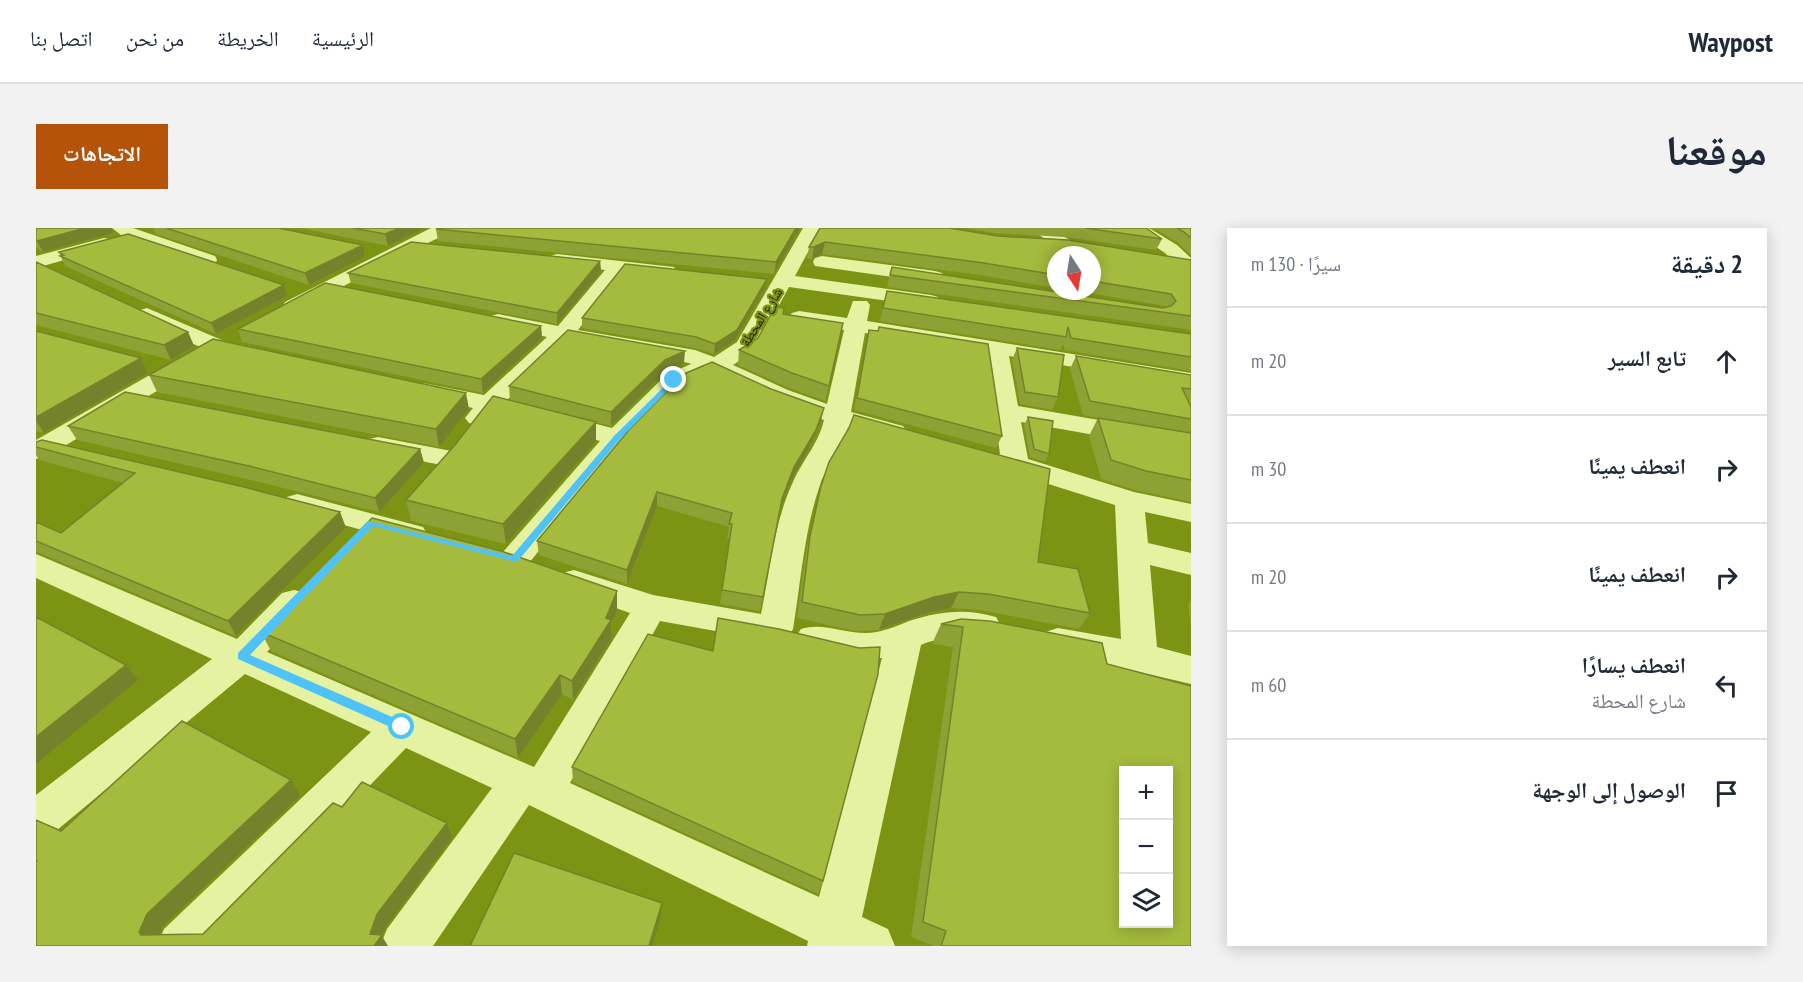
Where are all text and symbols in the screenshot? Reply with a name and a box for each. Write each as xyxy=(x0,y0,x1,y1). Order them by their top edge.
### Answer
text: Waypost xyxy=(1688,23,1773,60)
text: اتصل بنا xyxy=(30,25,93,52)
text: من نحن xyxy=(126,25,184,52)
text: الخريطة xyxy=(217,25,279,52)
text: الرئيسية xyxy=(312,25,374,52)
text: موقعنا xyxy=(1666,122,1767,177)
button: الاتجاهات xyxy=(36,124,168,189)
north arrow xyxy=(1047,246,1101,300)
text: 2 دقيقة xyxy=(1671,247,1743,280)
text: سيرًا · 130 m xyxy=(1251,251,1341,277)
street label: شارع المحطة xyxy=(736,284,787,350)
text: تابع السير xyxy=(1608,344,1686,372)
icon: ahead xyxy=(1710,345,1743,378)
text: 20 m xyxy=(1251,348,1286,374)
route end xyxy=(660,366,686,392)
text: انعطف يمينًا xyxy=(1588,452,1686,480)
icon: right xyxy=(1710,453,1743,486)
text: 30 m xyxy=(1251,456,1286,482)
text: انعطف يمينًا xyxy=(1588,560,1686,588)
icon: right xyxy=(1710,561,1743,594)
text: 20 m xyxy=(1251,564,1286,590)
text: انعطف يسارًا xyxy=(1582,651,1686,679)
icon: left xyxy=(1710,669,1743,702)
text: 60 m xyxy=(1251,672,1286,698)
text: شارع المحطة xyxy=(1592,688,1686,714)
route start xyxy=(388,713,414,739)
map controls xyxy=(1119,766,1173,928)
button: + xyxy=(1119,766,1173,820)
text: الوصول إلى الوجهة xyxy=(1532,776,1686,804)
icon: arrive xyxy=(1710,777,1743,810)
button: − xyxy=(1119,820,1173,874)
button: layers xyxy=(1119,874,1173,928)

